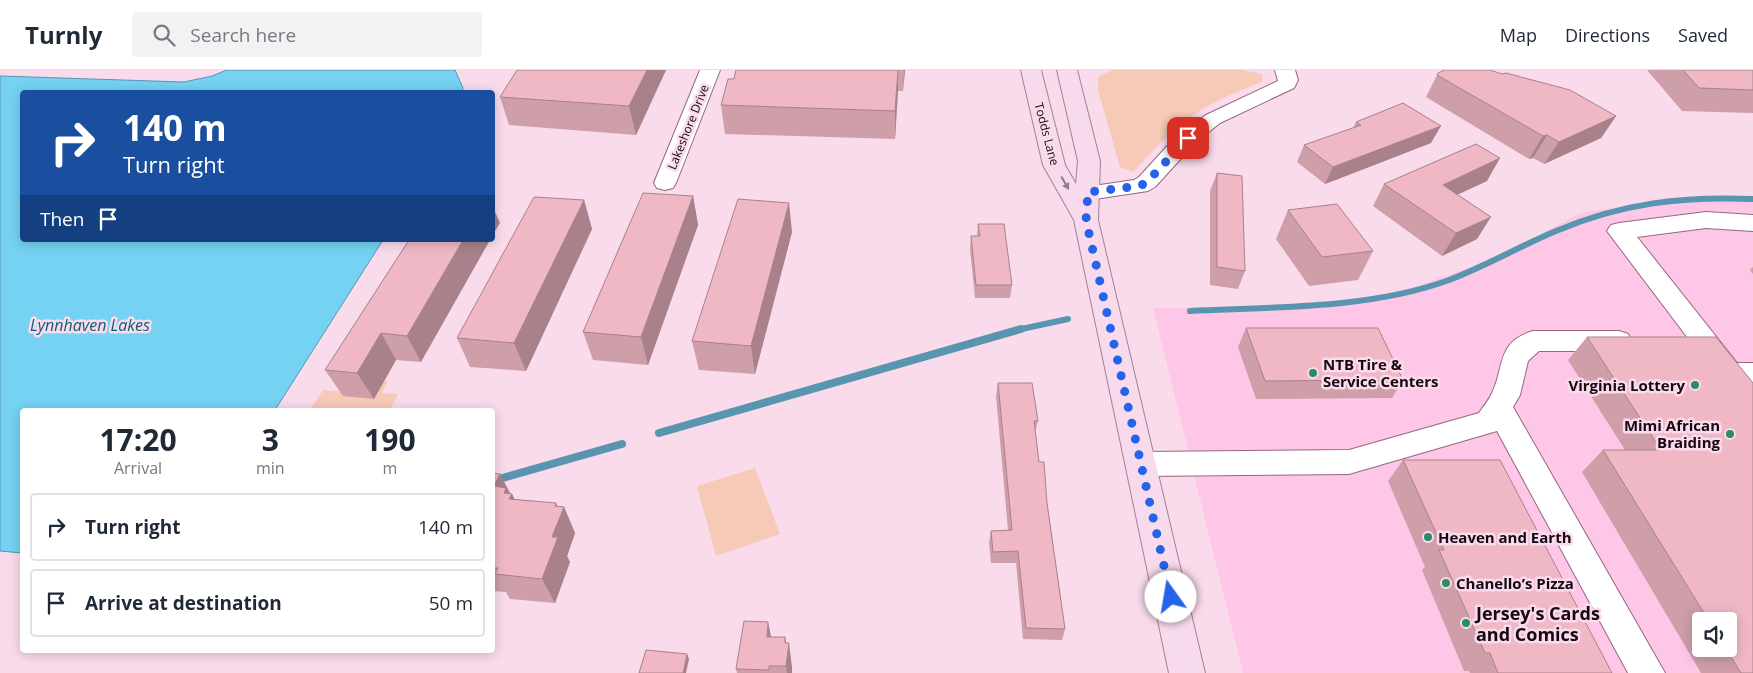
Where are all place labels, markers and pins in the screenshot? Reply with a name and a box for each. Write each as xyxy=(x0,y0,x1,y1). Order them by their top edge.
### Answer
pin xyxy=(1167,117,1209,159)
place label: NTB Tire & Service Centers xyxy=(1323,354,1438,391)
marker: NTB Tire & Service Centers xyxy=(1307,367,1319,379)
place label: Virginia Lottery xyxy=(1568,375,1685,395)
marker: Virginia Lottery xyxy=(1689,379,1701,391)
place label: Mimi African Braiding xyxy=(1624,415,1721,452)
marker: Mimi African Braiding xyxy=(1724,428,1736,440)
place label: Heaven and Earth xyxy=(1438,527,1572,547)
marker: Heaven and Earth xyxy=(1422,531,1434,543)
place label: Chanello’s Pizza xyxy=(1456,573,1574,593)
marker: Chanello’s Pizza xyxy=(1440,577,1452,589)
place label: Jersey's Cards and Comics xyxy=(1474,601,1600,646)
marker: Jersey's Cards and Comics xyxy=(1460,617,1472,629)

